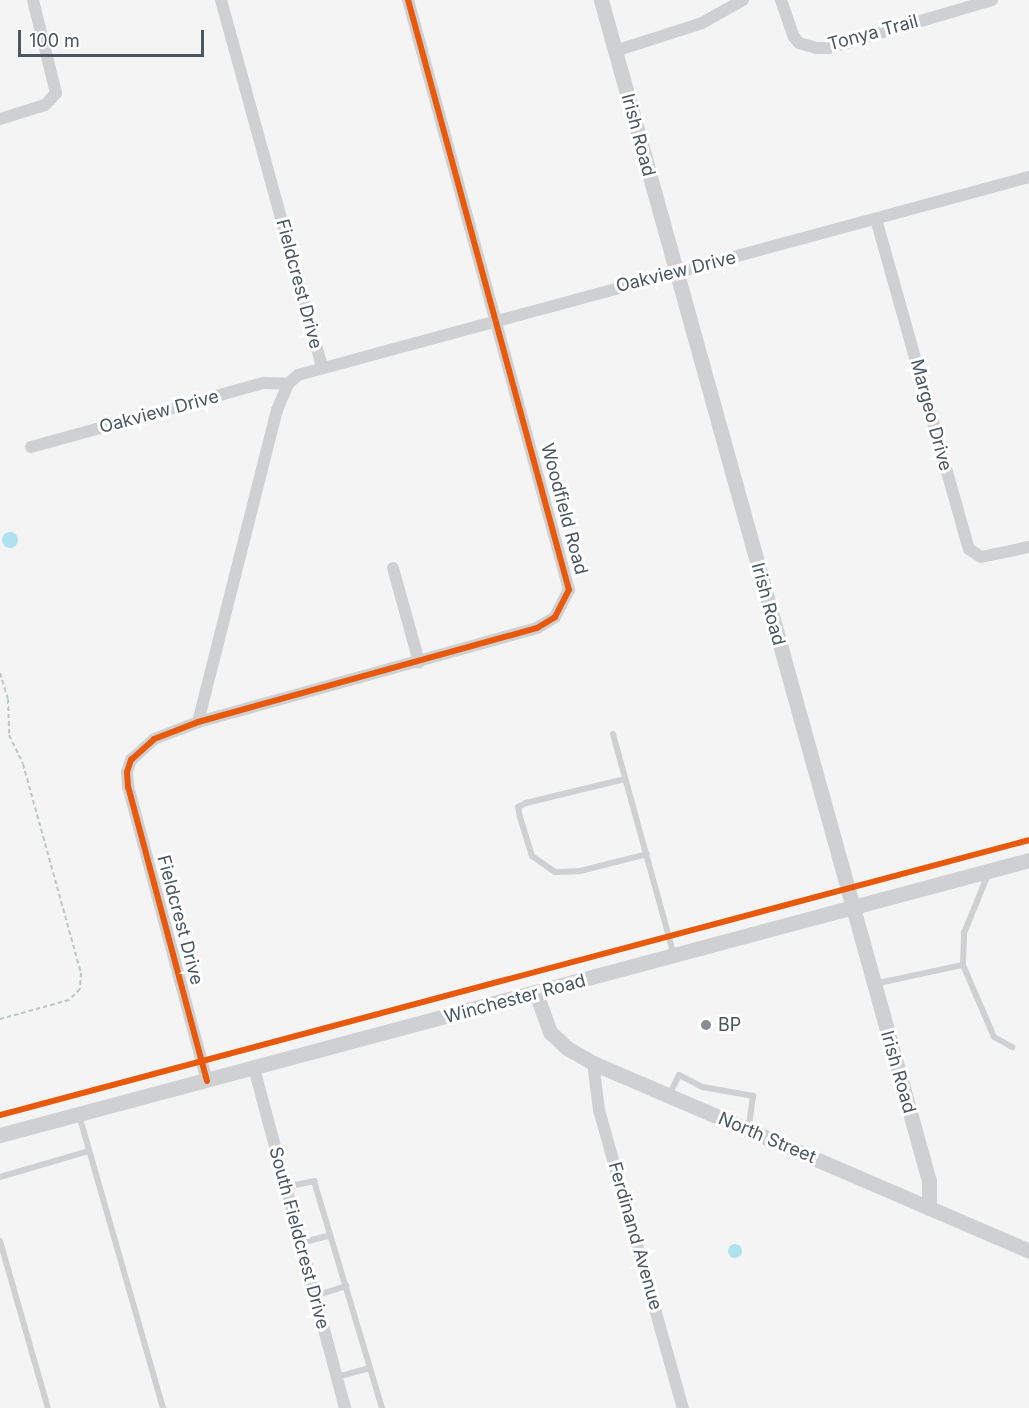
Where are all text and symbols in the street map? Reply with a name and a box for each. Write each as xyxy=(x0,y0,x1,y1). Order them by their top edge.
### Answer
street label: Tonya Trail xyxy=(825,11,921,55)
scale bar xyxy=(21,18,207,56)
text: 100 m xyxy=(29,30,80,51)
street label: Irish Road xyxy=(617,91,659,179)
street label: Fieldcrest Drive xyxy=(271,217,327,351)
street label: Oakview Drive xyxy=(614,247,738,297)
street label: Margeo Drive xyxy=(906,357,956,473)
street label: Oakview Drive xyxy=(97,386,221,438)
street label: Woodfield Road xyxy=(536,441,592,577)
street label: Irish Road xyxy=(747,560,789,648)
street label: Fieldcrest Drive xyxy=(152,853,208,987)
street label: Winchester Road xyxy=(442,970,588,1028)
place label: BP xyxy=(718,1014,741,1036)
marker: BP xyxy=(699,1018,713,1032)
street label: Irish Road xyxy=(876,1028,920,1116)
street label: North Street xyxy=(715,1108,819,1168)
street label: South Fieldcrest Drive xyxy=(264,1144,334,1332)
street label: Ferdinand Avenue xyxy=(604,1160,666,1312)

